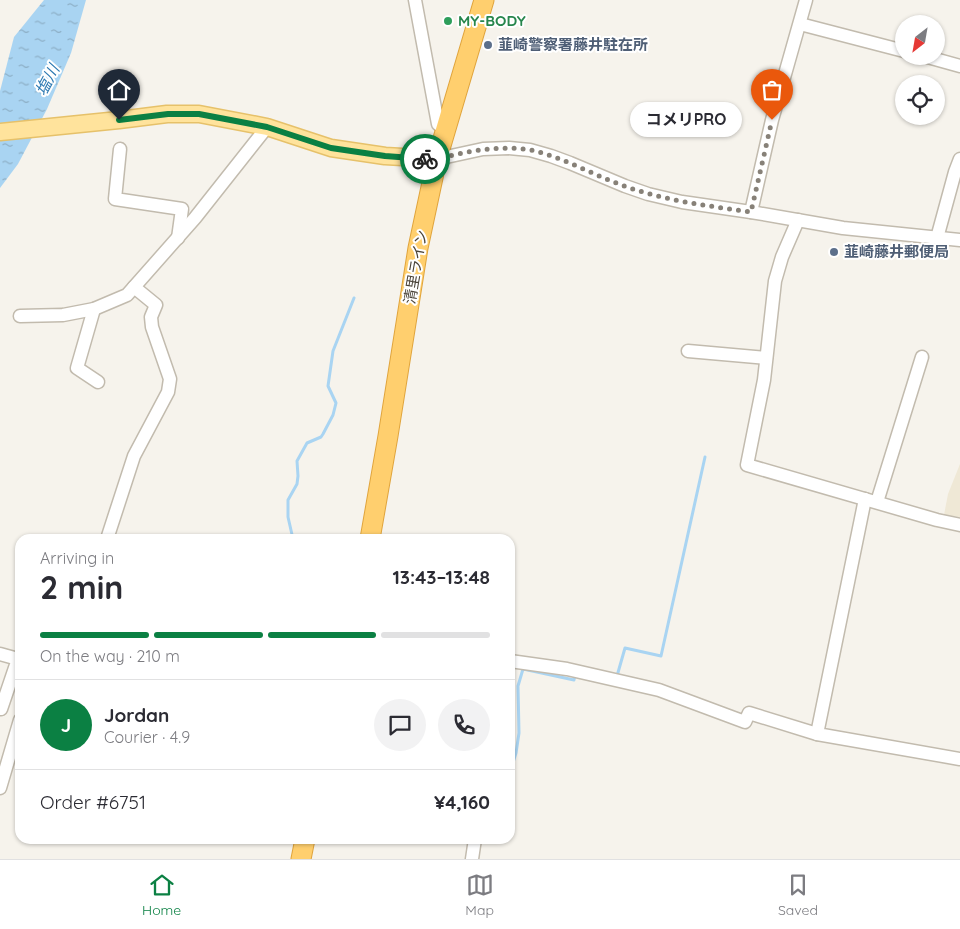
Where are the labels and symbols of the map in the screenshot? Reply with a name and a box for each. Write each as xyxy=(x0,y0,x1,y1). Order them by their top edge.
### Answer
place label: MY-BODY xyxy=(458,11,526,30)
marker: MY-BODY xyxy=(442,15,454,27)
north arrow xyxy=(895,15,945,65)
place label: 韮崎警察署藤井駐在所 xyxy=(498,35,648,54)
marker: 韮崎警察署藤井駐在所 xyxy=(482,39,494,51)
water label: 塩川 xyxy=(31,59,64,99)
pin xyxy=(98,69,140,120)
pin xyxy=(751,69,793,120)
callout: コメリPRO xyxy=(630,102,742,138)
courier xyxy=(400,134,450,184)
street label: 清里ライン xyxy=(400,228,431,306)
place label: 韮崎藤井郵便局 xyxy=(844,242,949,261)
marker: 韮崎藤井郵便局 xyxy=(828,246,840,258)

